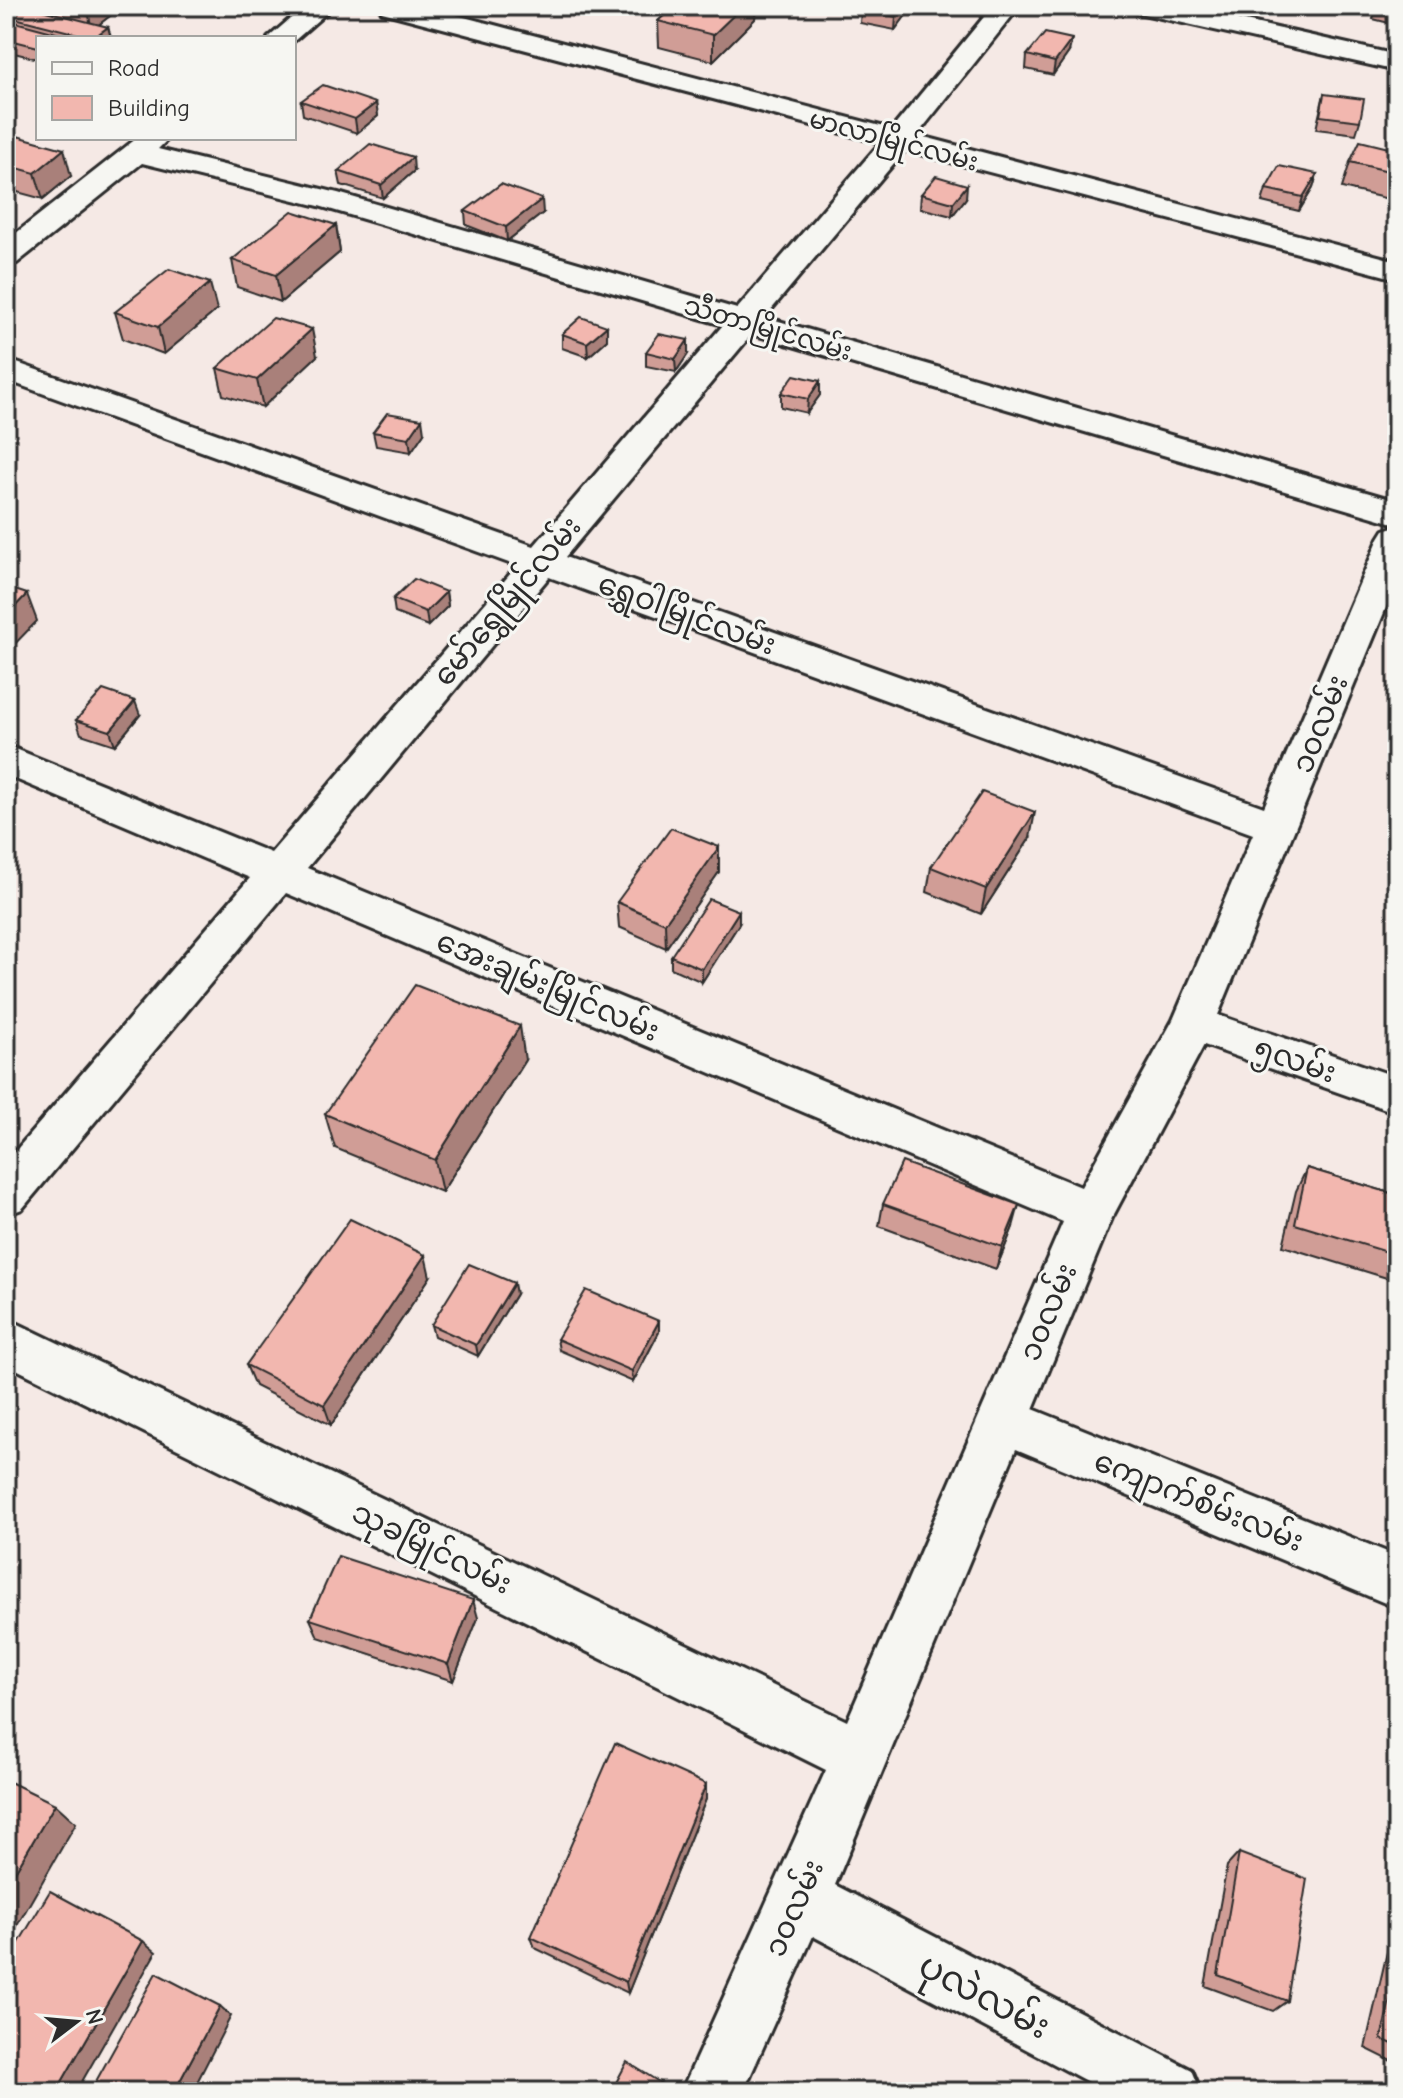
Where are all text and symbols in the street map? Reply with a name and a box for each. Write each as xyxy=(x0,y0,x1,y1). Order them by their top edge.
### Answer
legend xyxy=(36,36,296,140)
text: Road xyxy=(108,54,160,82)
text: Building xyxy=(108,94,190,122)
street label: မာလာမြိုင်လမ်း xyxy=(805,101,982,183)
street label: သီတာမြိုင်လမ်း xyxy=(679,288,856,372)
street label: မော်ရွှေမြိုင်လမ်း xyxy=(422,506,594,698)
street label: ရွှေဝါမြိုင်လမ်း xyxy=(591,561,782,669)
street label: ၁၀လမ်း xyxy=(1280,668,1356,778)
street label: အေးချမ်းမြိုင်လမ်း xyxy=(428,919,666,1056)
street label: ၅လမ်း xyxy=(1247,1025,1342,1097)
street label: ၁၀လမ်း xyxy=(1008,1256,1085,1366)
street label: ကျောက်စိမ်းလမ်း xyxy=(1086,1439,1310,1566)
street label: သုခမြိုင်လမ်း xyxy=(343,1490,519,1608)
street label: ၁၀လမ်း xyxy=(753,1852,831,1962)
street label: ပုလဲလမ်း xyxy=(908,1940,1059,2055)
north arrow xyxy=(36,1982,116,2062)
text: N xyxy=(80,2006,109,2027)

